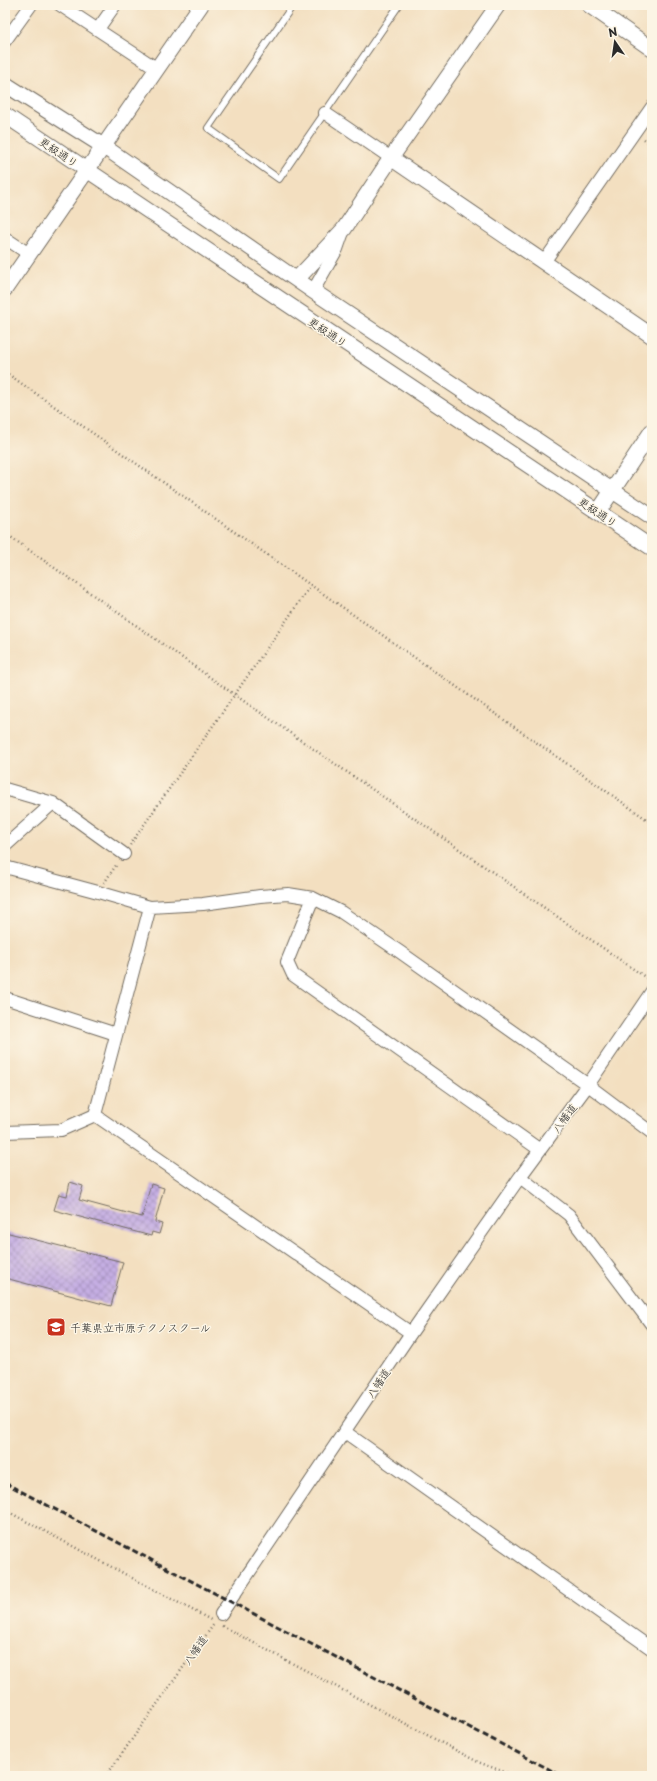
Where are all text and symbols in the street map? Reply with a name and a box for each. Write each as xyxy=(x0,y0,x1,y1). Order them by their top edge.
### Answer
north arrow xyxy=(595,22,635,62)
text: N xyxy=(606,22,619,41)
street label: 更級通り xyxy=(36,133,82,171)
street label: 更級通り xyxy=(305,313,351,351)
street label: 更級通り xyxy=(575,493,621,531)
street label: 八幡道 xyxy=(547,1100,581,1136)
school or university icon: 千葉県立市原テクノスクール xyxy=(45,1316,67,1338)
place label: 千葉県立市原テクノスクール xyxy=(70,1319,211,1336)
street label: 八幡道 xyxy=(362,1365,394,1401)
street label: 八幡道 xyxy=(179,1632,211,1668)

